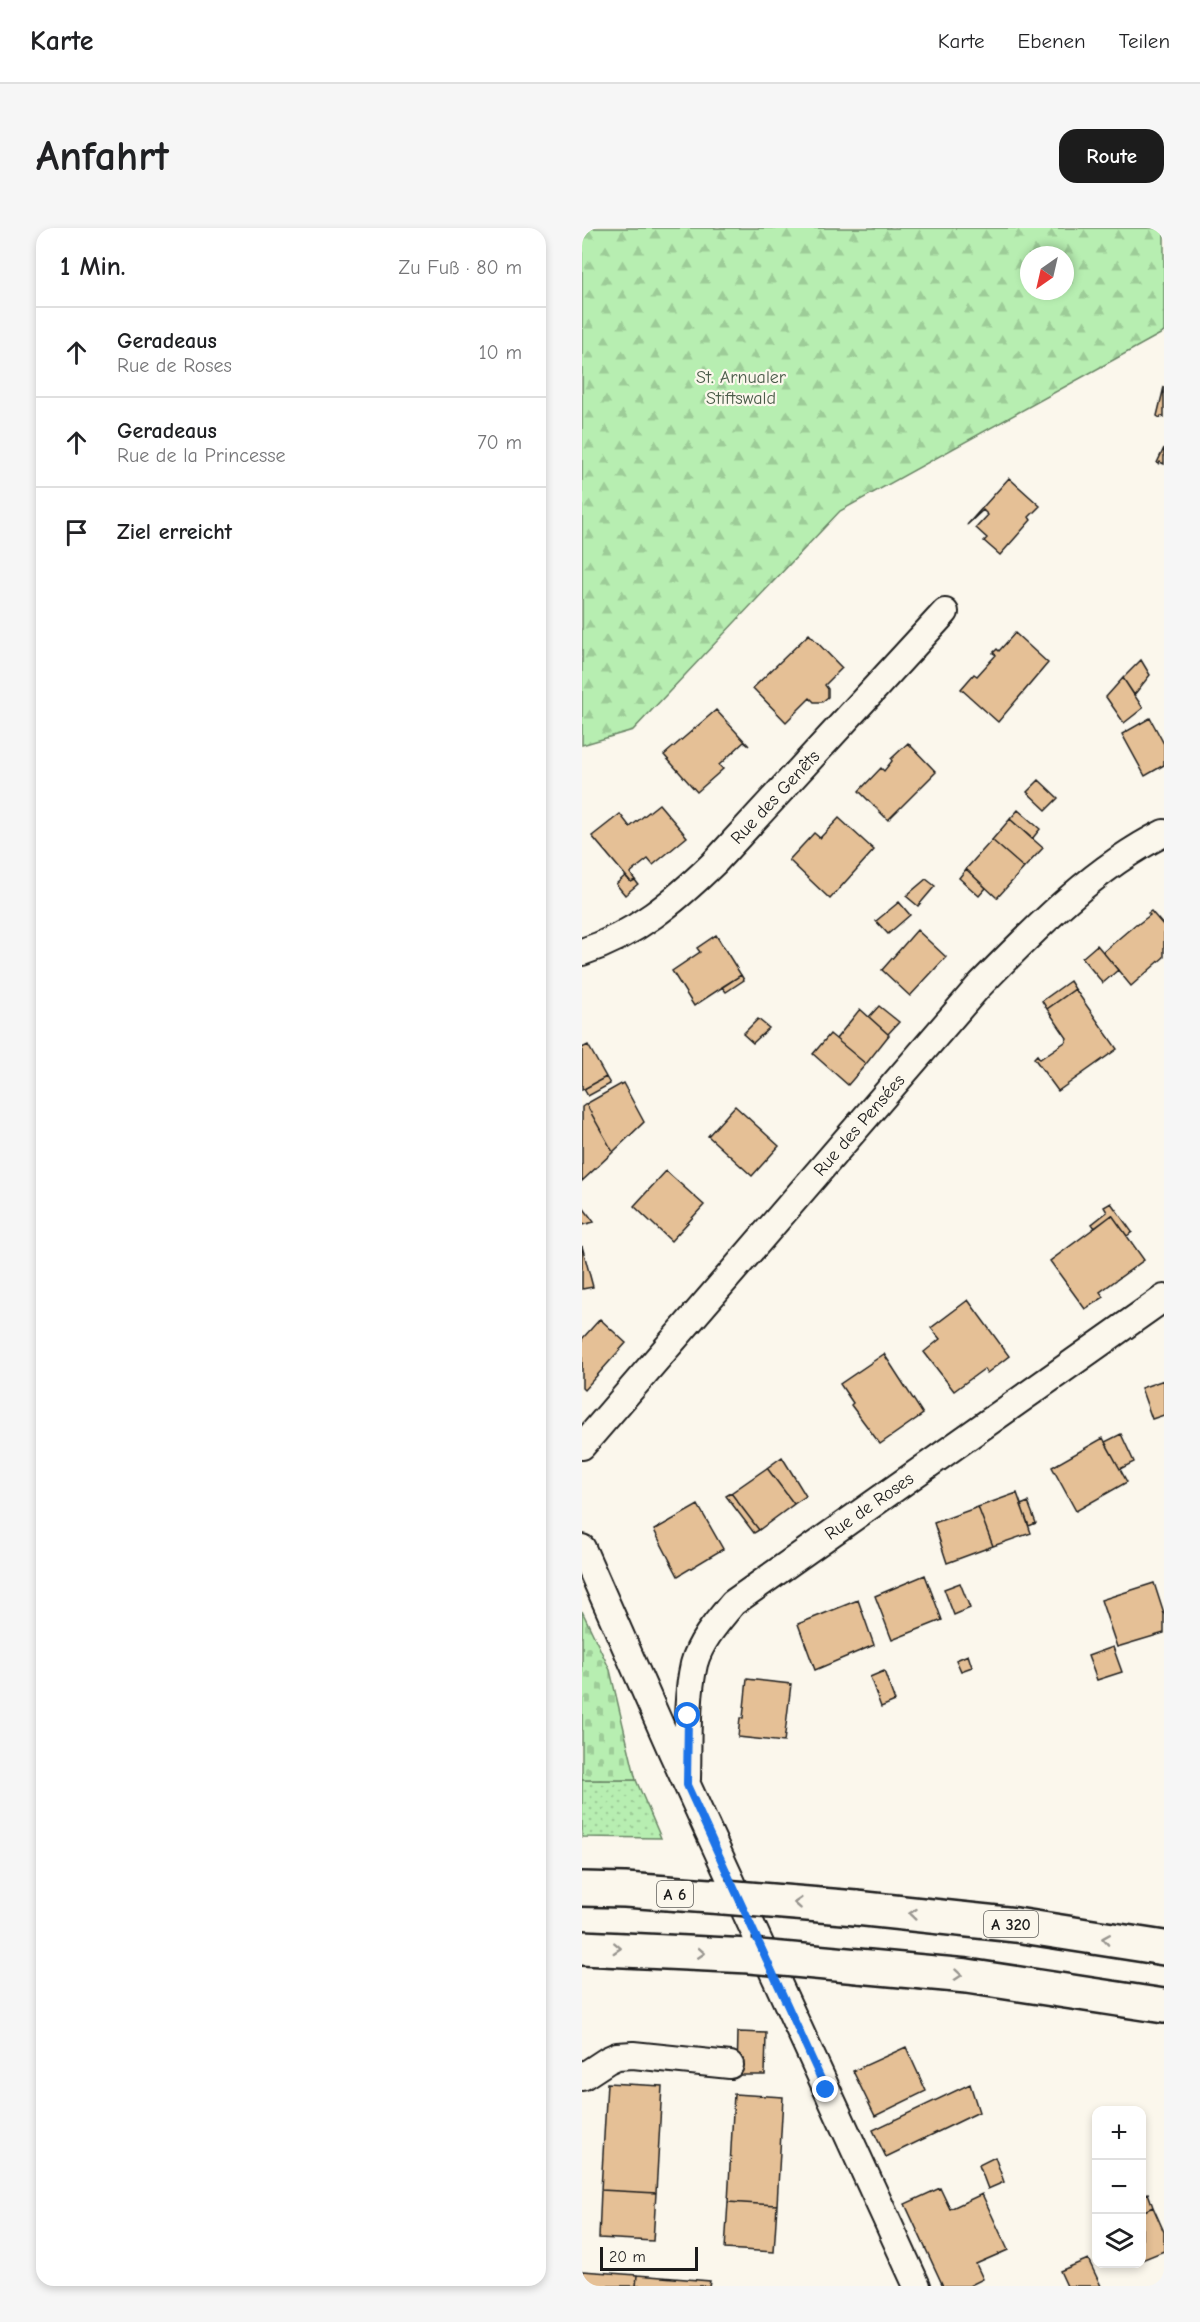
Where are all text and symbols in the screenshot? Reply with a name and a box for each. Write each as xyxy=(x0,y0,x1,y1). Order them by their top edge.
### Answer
text: Karte xyxy=(30,25,94,57)
text: Karte xyxy=(938,29,985,53)
text: Ebenen xyxy=(1018,29,1086,53)
text: Teilen xyxy=(1119,29,1170,53)
button: Route xyxy=(1059,129,1164,183)
text: Anfahrt xyxy=(36,132,169,181)
north arrow xyxy=(1020,246,1074,300)
text: 1 Min. xyxy=(60,252,126,282)
text: Zu Fuß · 80 m xyxy=(399,256,522,279)
text: Geradeaus xyxy=(117,328,217,354)
icon: ahead xyxy=(60,336,93,369)
text: 10 m xyxy=(479,341,522,364)
text: Rue de Roses xyxy=(117,354,232,377)
park label: St. Arnualer Stiftswald xyxy=(696,367,787,409)
text: Geradeaus xyxy=(117,418,217,444)
icon: ahead xyxy=(60,426,93,459)
text: 70 m xyxy=(477,431,522,454)
text: Rue de la Princesse xyxy=(117,444,286,467)
icon: arrive xyxy=(60,516,93,549)
text: Ziel erreicht xyxy=(117,519,232,545)
street label: Rue des Genêts xyxy=(727,746,824,849)
street label: Rue des Pensées xyxy=(809,1070,909,1181)
street label: Rue de Roses xyxy=(821,1468,918,1545)
route start xyxy=(674,1702,700,1728)
road number: A 6 xyxy=(657,1881,693,1907)
one-way arrow xyxy=(793,1897,802,1910)
one-way arrow xyxy=(908,1908,918,1920)
road number: A 320 xyxy=(984,1911,1038,1937)
one-way arrow xyxy=(1102,1933,1112,1946)
one-way arrow xyxy=(612,1942,621,1955)
one-way arrow xyxy=(696,1947,705,1960)
one-way arrow xyxy=(953,1968,962,1981)
route end xyxy=(812,2076,838,2102)
map controls xyxy=(1092,2106,1146,2268)
button: + xyxy=(1092,2106,1146,2160)
button: − xyxy=(1092,2160,1146,2214)
button: layers xyxy=(1092,2214,1146,2268)
scale bar xyxy=(600,2244,698,2272)
text: 20 m xyxy=(609,2248,646,2266)

